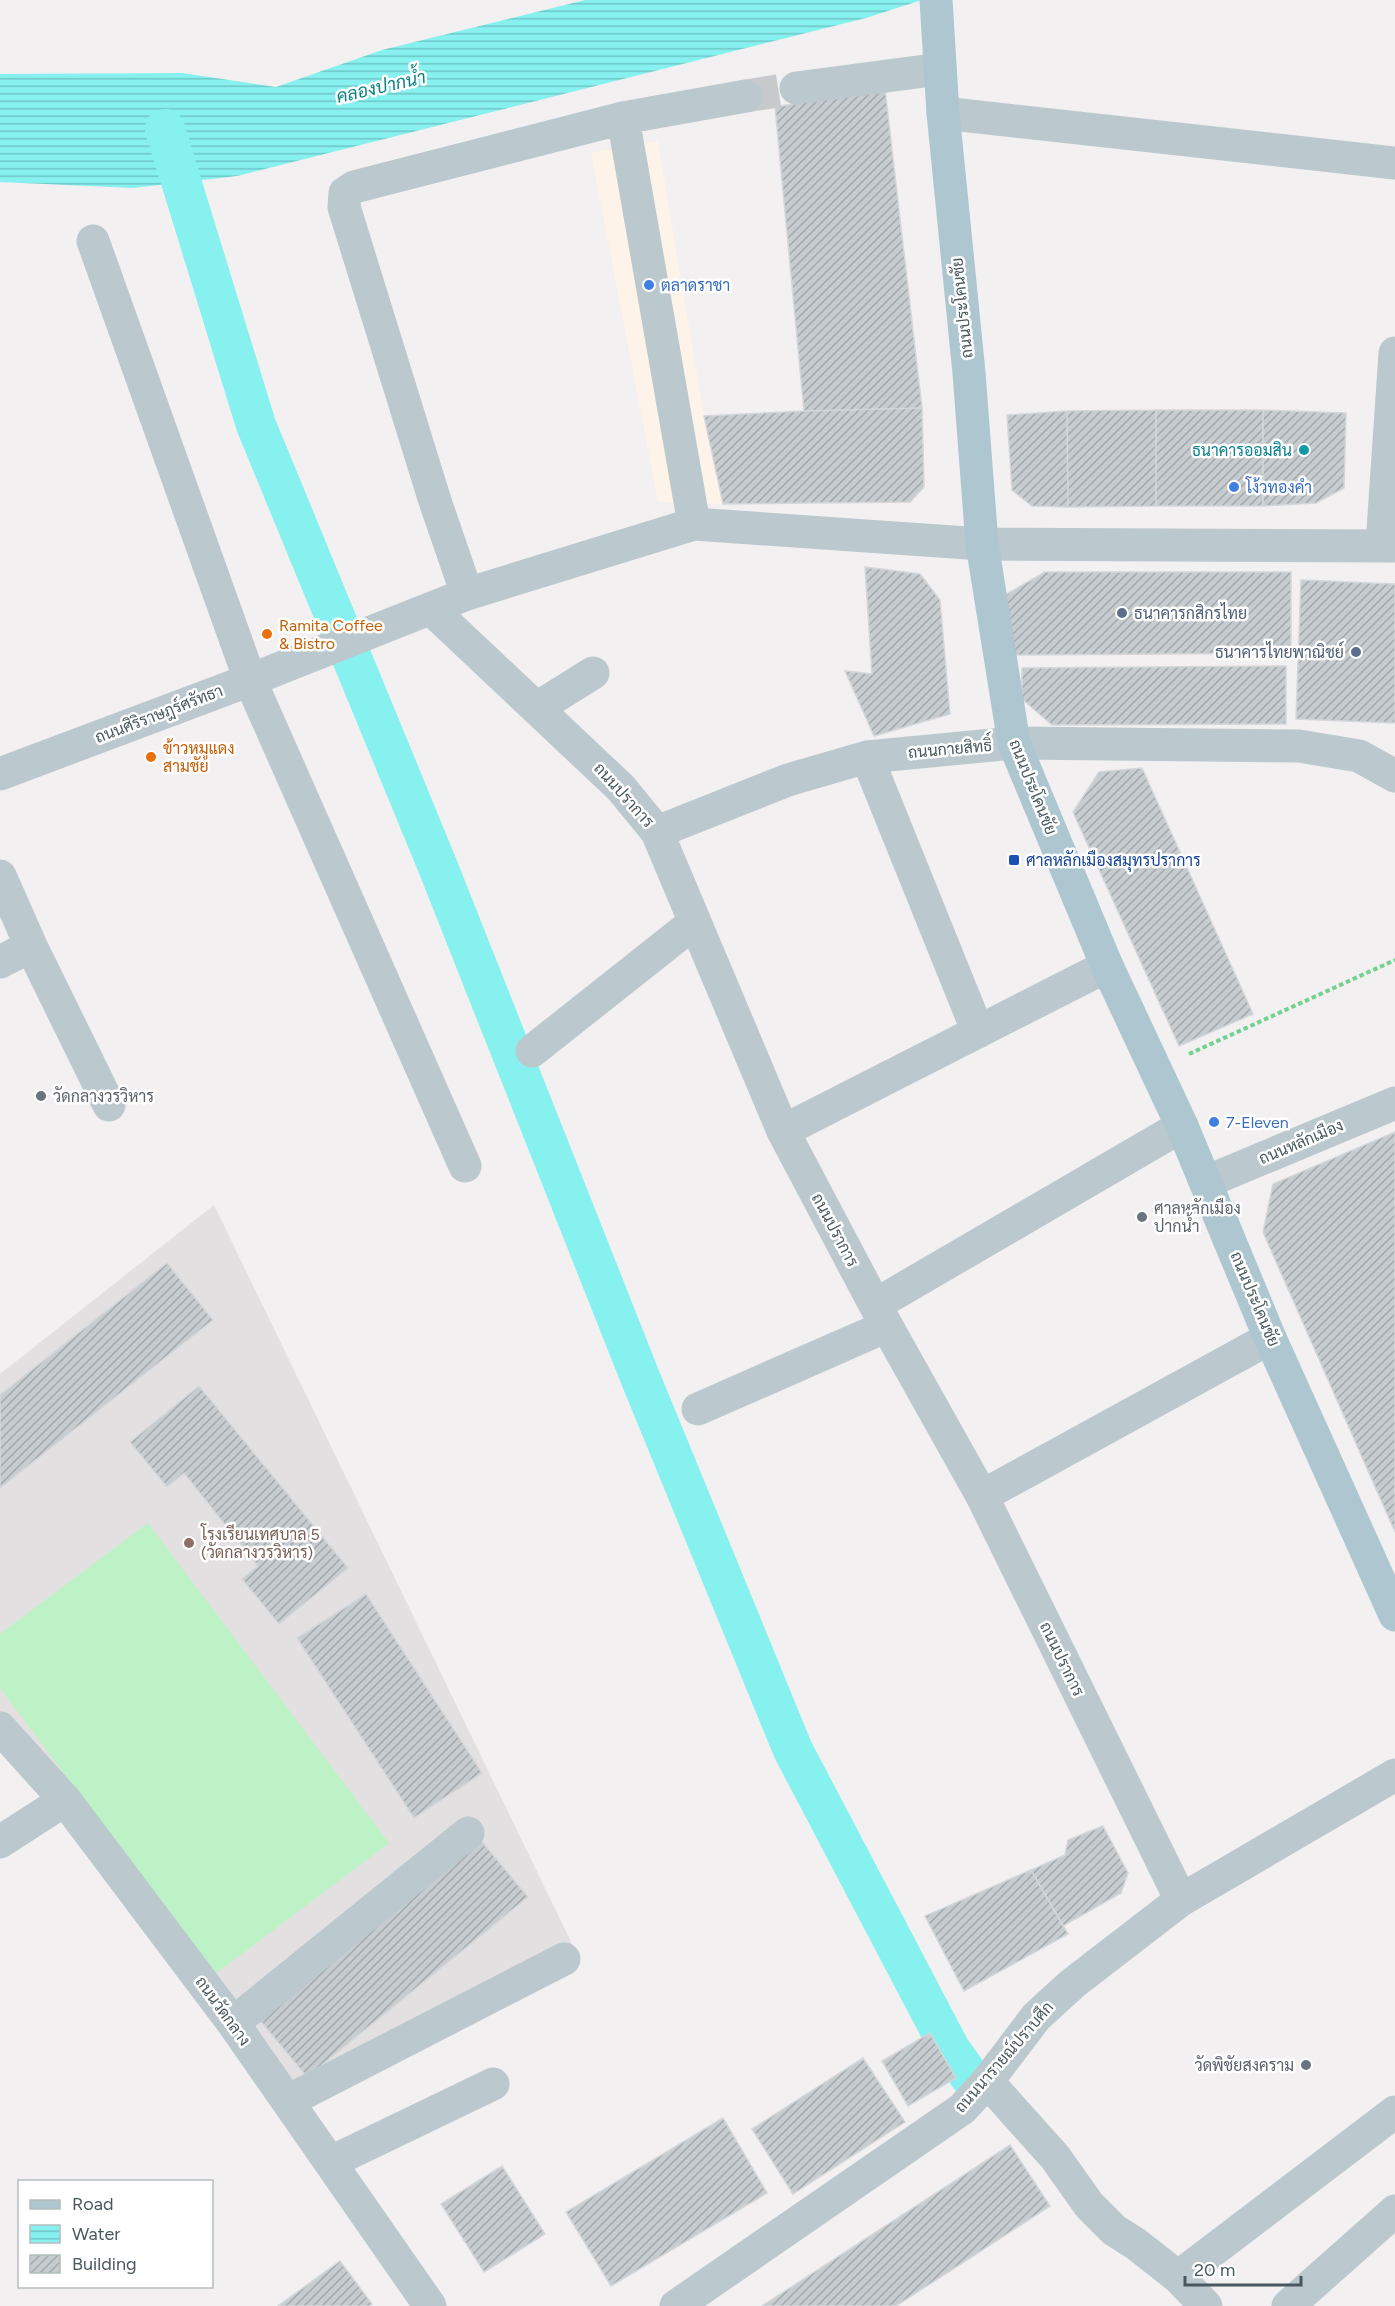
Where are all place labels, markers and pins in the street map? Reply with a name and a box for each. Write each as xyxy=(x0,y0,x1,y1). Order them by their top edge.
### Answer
place label: ตลาดราชา xyxy=(661,276,730,295)
marker: ตลาดราชา xyxy=(642,278,656,292)
place label: ธนาคารออมสิน xyxy=(1192,441,1292,460)
marker: ธนาคารออมสิน xyxy=(1297,443,1311,457)
place label: โง้วทองคำ xyxy=(1245,476,1312,497)
marker: โง้วทองคำ xyxy=(1227,480,1241,494)
place label: ธนาคารกสิกรไทย xyxy=(1134,602,1247,623)
marker: ธนาคารกสิกรไทย xyxy=(1115,606,1129,620)
place label: Ramita Coffee & Bistro xyxy=(279,616,383,653)
marker: Ramita Coffee & Bistro xyxy=(260,627,274,641)
place label: ธนาคารไทยพาณิชย์ xyxy=(1215,640,1344,662)
marker: ธนาคารไทยพาณิชย์ xyxy=(1349,645,1363,659)
place label: ข้าวหมูแดง สามชัย xyxy=(163,738,234,776)
marker: ข้าวหมูแดง สามชัย xyxy=(144,750,158,764)
place label: ศาลหลักเมืองสมุทรปราการ xyxy=(1026,850,1201,872)
marker: ศาลหลักเมืองสมุทรปราการ xyxy=(1007,853,1021,867)
place label: วัดกลางวรวิหาร xyxy=(53,1086,154,1106)
marker: วัดกลางวรวิหาร xyxy=(34,1089,48,1103)
place label: 7-Eleven xyxy=(1226,1113,1289,1132)
marker: 7-Eleven xyxy=(1207,1115,1221,1129)
place label: ศาลหลักเมือง ปากน้ำ xyxy=(1154,1198,1241,1236)
marker: ศาลหลักเมือง ปากน้ำ xyxy=(1135,1210,1149,1224)
place label: โรงเรียนเทศบาล 5 (วัดกลางวรวิหาร) xyxy=(200,1523,320,1562)
marker: โรงเรียนเทศบาล 5 (วัดกลางวรวิหาร) xyxy=(182,1536,196,1550)
place label: วัดพิชัยสงคราม xyxy=(1194,2055,1294,2075)
marker: วัดพิชัยสงคราม xyxy=(1299,2058,1313,2072)

